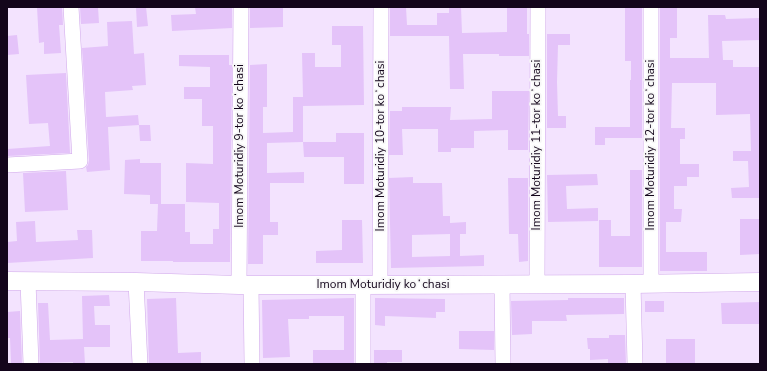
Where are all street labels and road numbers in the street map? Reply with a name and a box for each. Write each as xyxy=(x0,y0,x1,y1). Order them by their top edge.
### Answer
street label: Imom Moturidiy 11-tor koʻchasi xyxy=(530,60,544,230)
street label: Imom Moturidiy 12-tor koʻchasi xyxy=(644,60,658,230)
street label: Imom Moturidiy 10-tor koʻchasi xyxy=(374,61,388,231)
street label: Imom Moturidiy 9-tor koʻchasi xyxy=(233,64,247,228)
street label: Imom Moturidiy koʻchasi xyxy=(316,278,450,292)

